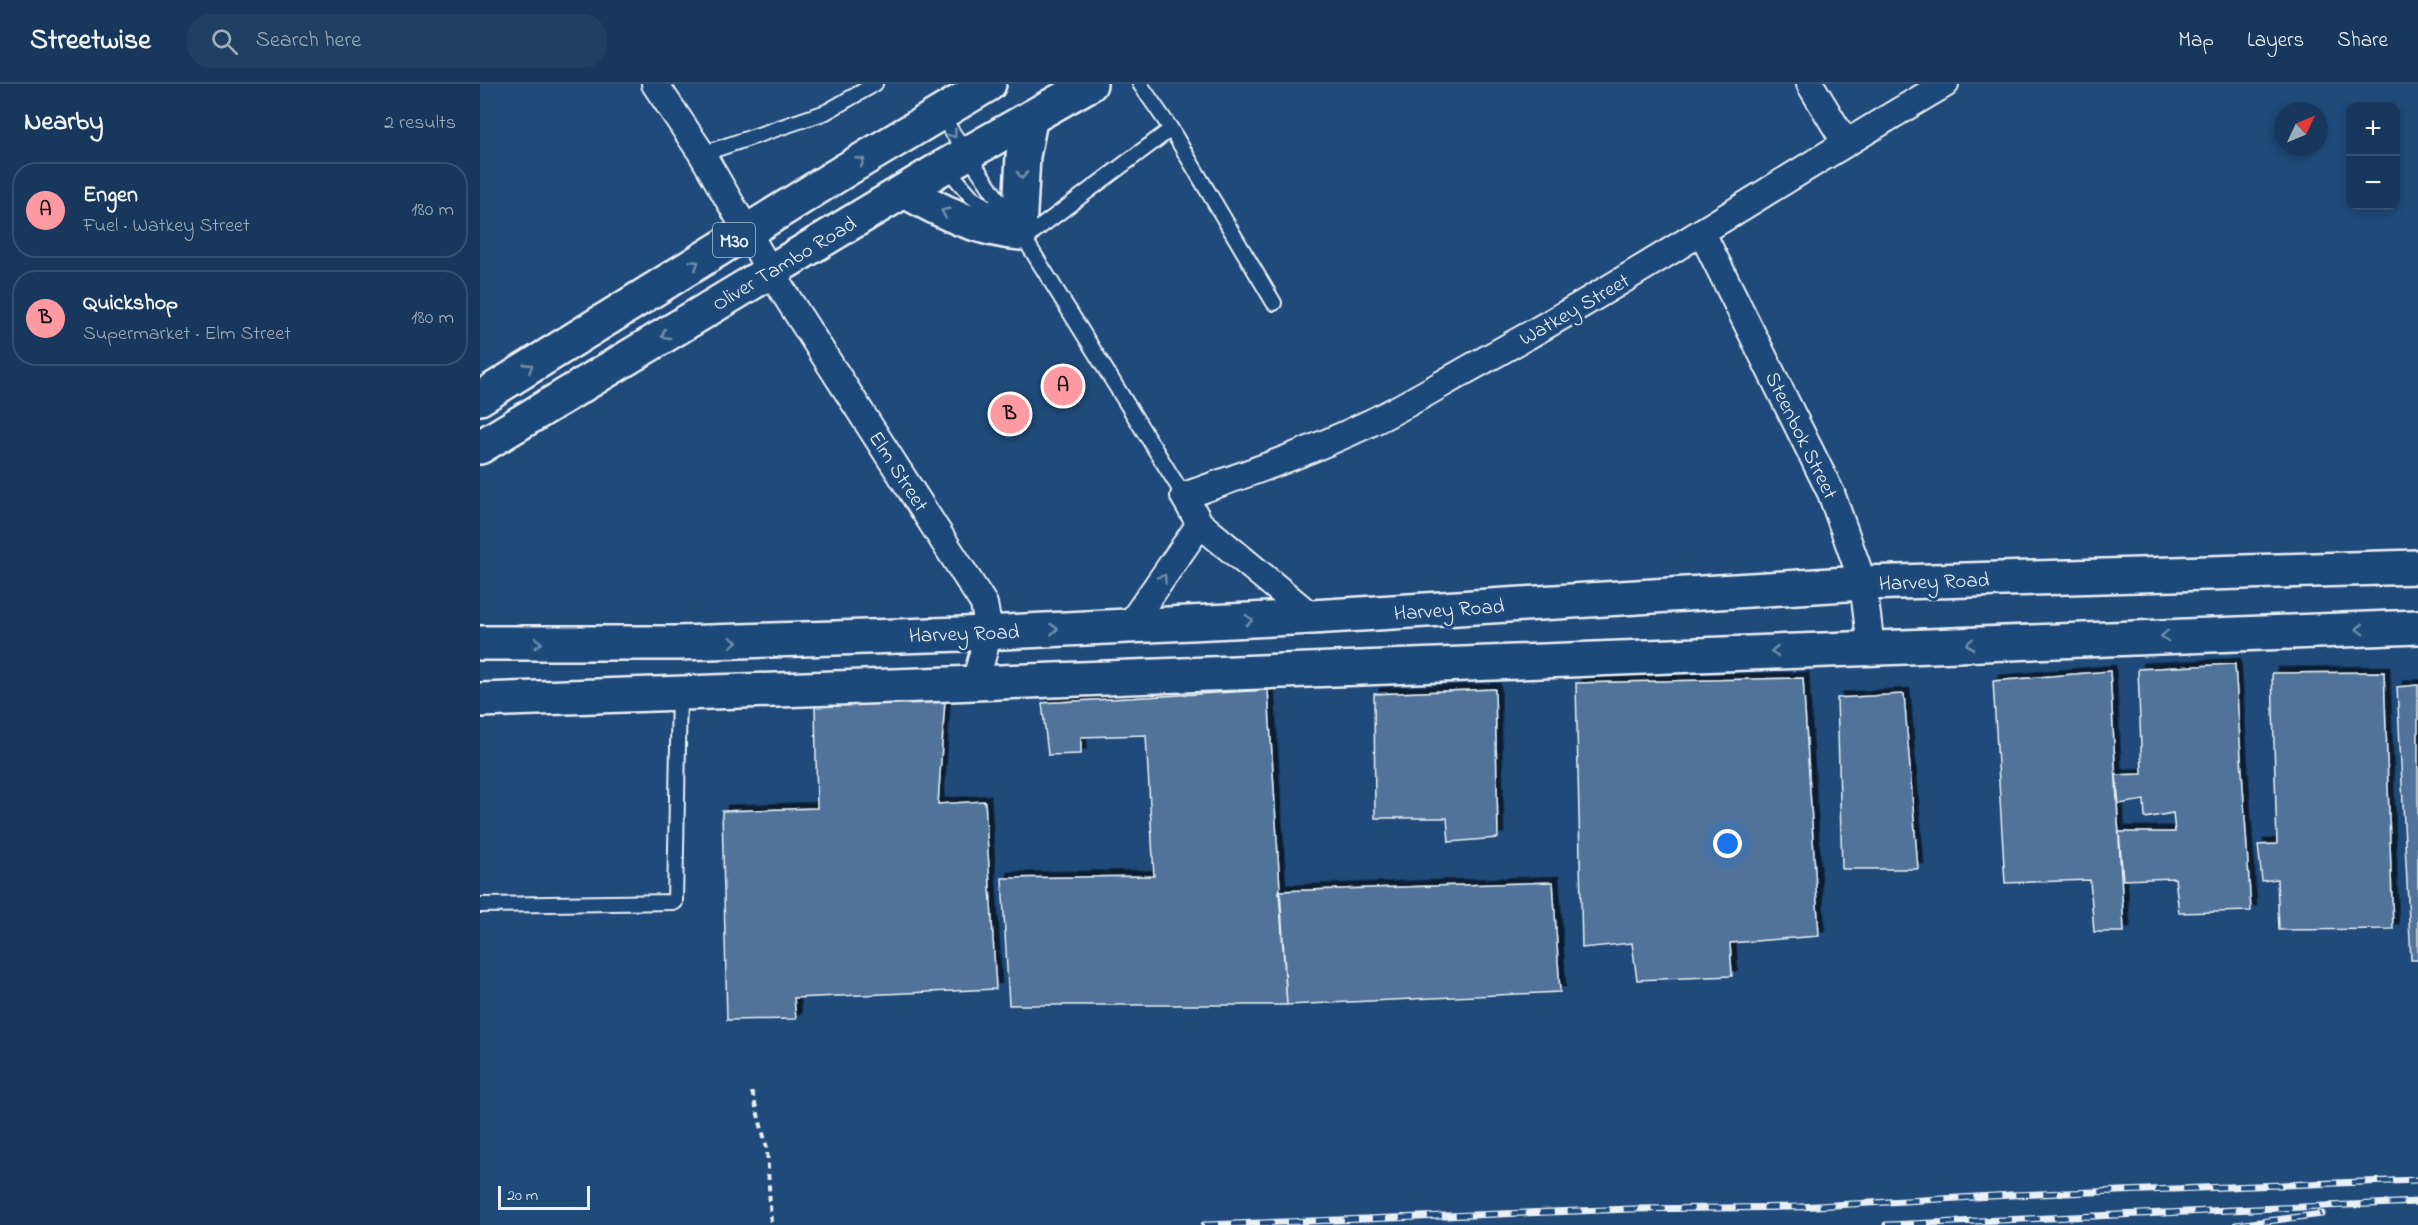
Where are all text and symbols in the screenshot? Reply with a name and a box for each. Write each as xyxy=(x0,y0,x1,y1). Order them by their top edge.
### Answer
search box xyxy=(187,14,607,68)
text: Streetwise xyxy=(30,21,151,62)
icon: search xyxy=(208,25,241,58)
text: Search here xyxy=(256,25,361,57)
text: Map xyxy=(2178,26,2214,56)
text: Layers xyxy=(2247,26,2304,56)
text: Share xyxy=(2337,26,2388,56)
north arrow xyxy=(2274,102,2328,156)
map controls xyxy=(2346,102,2400,210)
button: + xyxy=(2346,102,2400,156)
text: Nearby xyxy=(24,104,103,142)
text: 2 results xyxy=(384,109,456,138)
one-way arrow xyxy=(946,127,957,138)
button: − xyxy=(2346,156,2400,210)
one-way arrow xyxy=(855,157,865,168)
one-way arrow xyxy=(1015,170,1028,179)
text: Engen xyxy=(83,180,138,212)
text: A xyxy=(39,196,52,225)
text: 180 m xyxy=(411,196,454,225)
one-way arrow xyxy=(941,208,952,220)
street label: Oliver Tambo Road xyxy=(707,210,863,320)
text: Fuel · Watkey Street xyxy=(83,212,250,241)
road number: M30 xyxy=(713,223,755,257)
one-way arrow xyxy=(689,260,699,272)
street label: Watkey Street xyxy=(1514,267,1637,356)
text: Quickshop xyxy=(83,288,178,320)
text: B xyxy=(39,304,52,333)
text: 180 m xyxy=(411,304,454,333)
text: Supermarket · Elm Street xyxy=(83,320,291,349)
one-way arrow xyxy=(661,328,671,340)
one-way arrow xyxy=(522,363,533,374)
pin: A xyxy=(1044,364,1082,408)
street label: Steenbok Street xyxy=(1756,367,1844,505)
pin: B xyxy=(990,392,1030,436)
street label: Elm Street xyxy=(860,426,935,518)
street label: Harvey Road xyxy=(1878,566,1990,602)
one-way arrow xyxy=(1155,574,1166,585)
street label: Harvey Road xyxy=(1393,592,1506,632)
one-way arrow xyxy=(1245,614,1254,627)
street label: Harvey Road xyxy=(908,618,1020,654)
one-way arrow xyxy=(2355,622,2364,635)
one-way arrow xyxy=(1050,623,1059,636)
one-way arrow xyxy=(2160,630,2169,643)
one-way arrow xyxy=(729,635,738,648)
one-way arrow xyxy=(534,637,543,649)
one-way arrow xyxy=(1965,637,1974,650)
one-way arrow xyxy=(1770,645,1779,658)
your location xyxy=(1713,829,1742,858)
scale bar xyxy=(498,1183,590,1210)
text: 20 m xyxy=(507,1184,538,1208)

